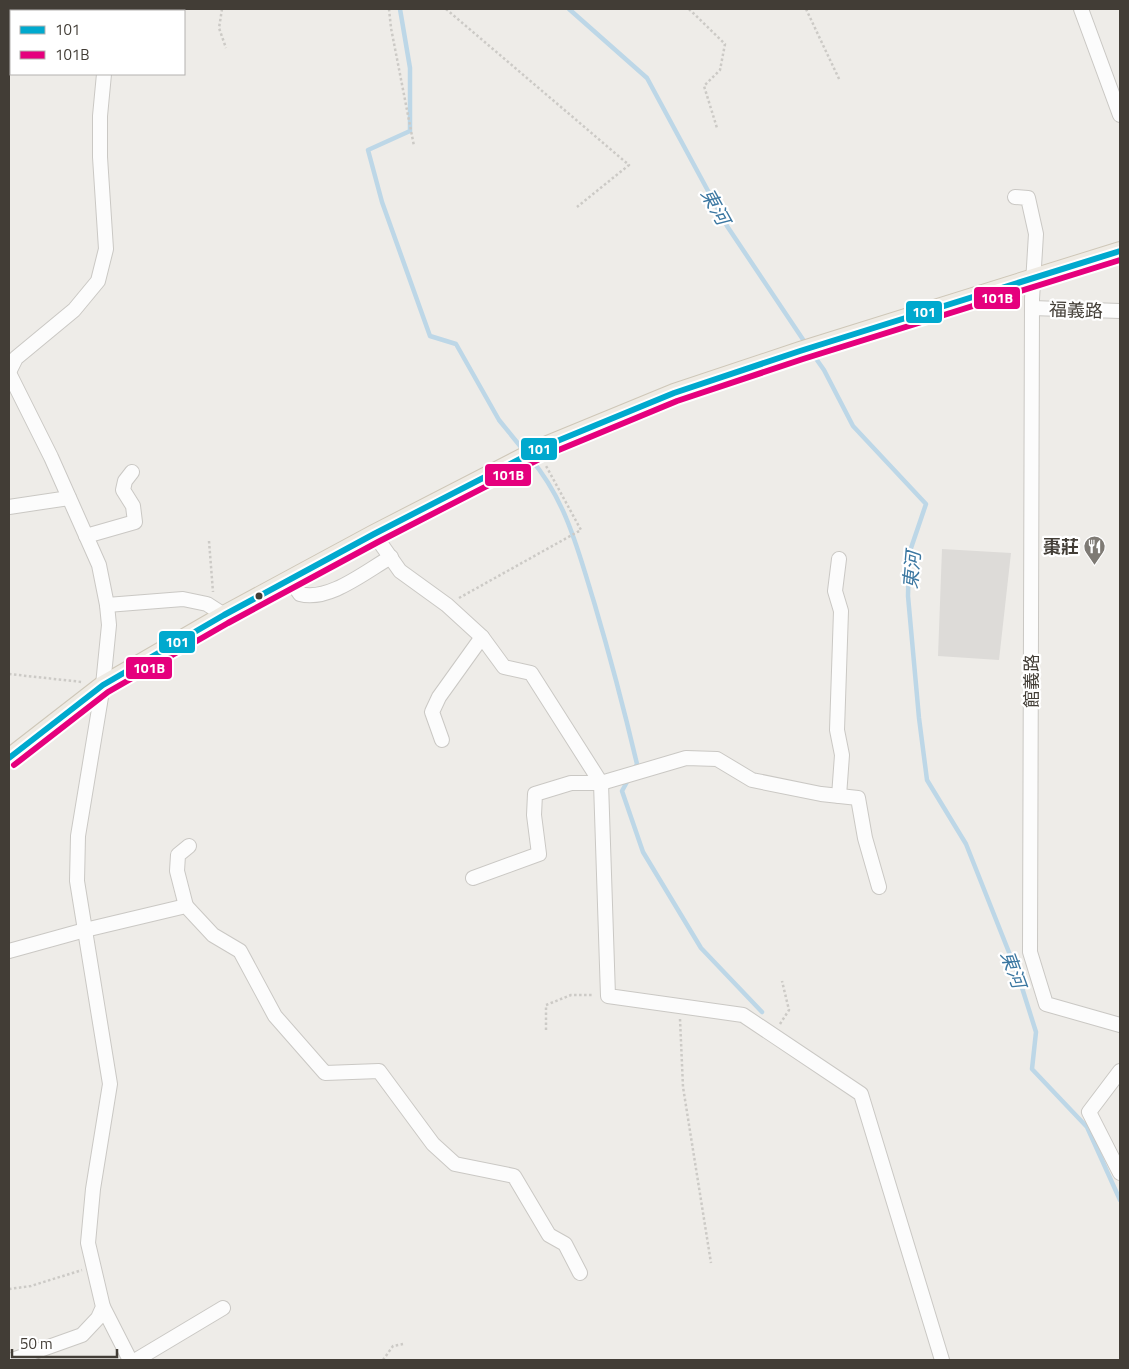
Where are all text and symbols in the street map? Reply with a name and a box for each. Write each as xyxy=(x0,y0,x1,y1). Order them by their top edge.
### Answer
legend xyxy=(10,10,185,75)
text: 101 xyxy=(55,18,80,41)
text: 101B xyxy=(55,43,89,66)
water label: 東河 xyxy=(694,182,740,233)
line badge: 101B xyxy=(973,286,1021,310)
text: 101B xyxy=(981,287,1013,308)
street label: 福義路 xyxy=(1049,296,1103,324)
line badge: 101 xyxy=(905,300,943,324)
text: 101 xyxy=(912,301,936,322)
line badge: 101 xyxy=(520,437,558,461)
text: 101 xyxy=(527,438,551,459)
line badge: 101B xyxy=(484,463,532,487)
text: 101B xyxy=(492,464,524,485)
place label: 棗莊 xyxy=(1043,533,1079,560)
restaurant icon: 棗莊 xyxy=(1083,534,1107,565)
water label: 東河 xyxy=(895,546,927,590)
unlabelled marker xyxy=(254,591,264,601)
line badge: 101 xyxy=(158,630,196,654)
text: 101 xyxy=(165,631,189,652)
street label: 館義路 xyxy=(1018,654,1045,708)
line badge: 101B xyxy=(125,656,173,680)
text: 101B xyxy=(133,657,165,678)
water label: 東河 xyxy=(994,946,1035,996)
scale bar xyxy=(12,1326,118,1358)
text: 50 m xyxy=(20,1332,53,1355)

